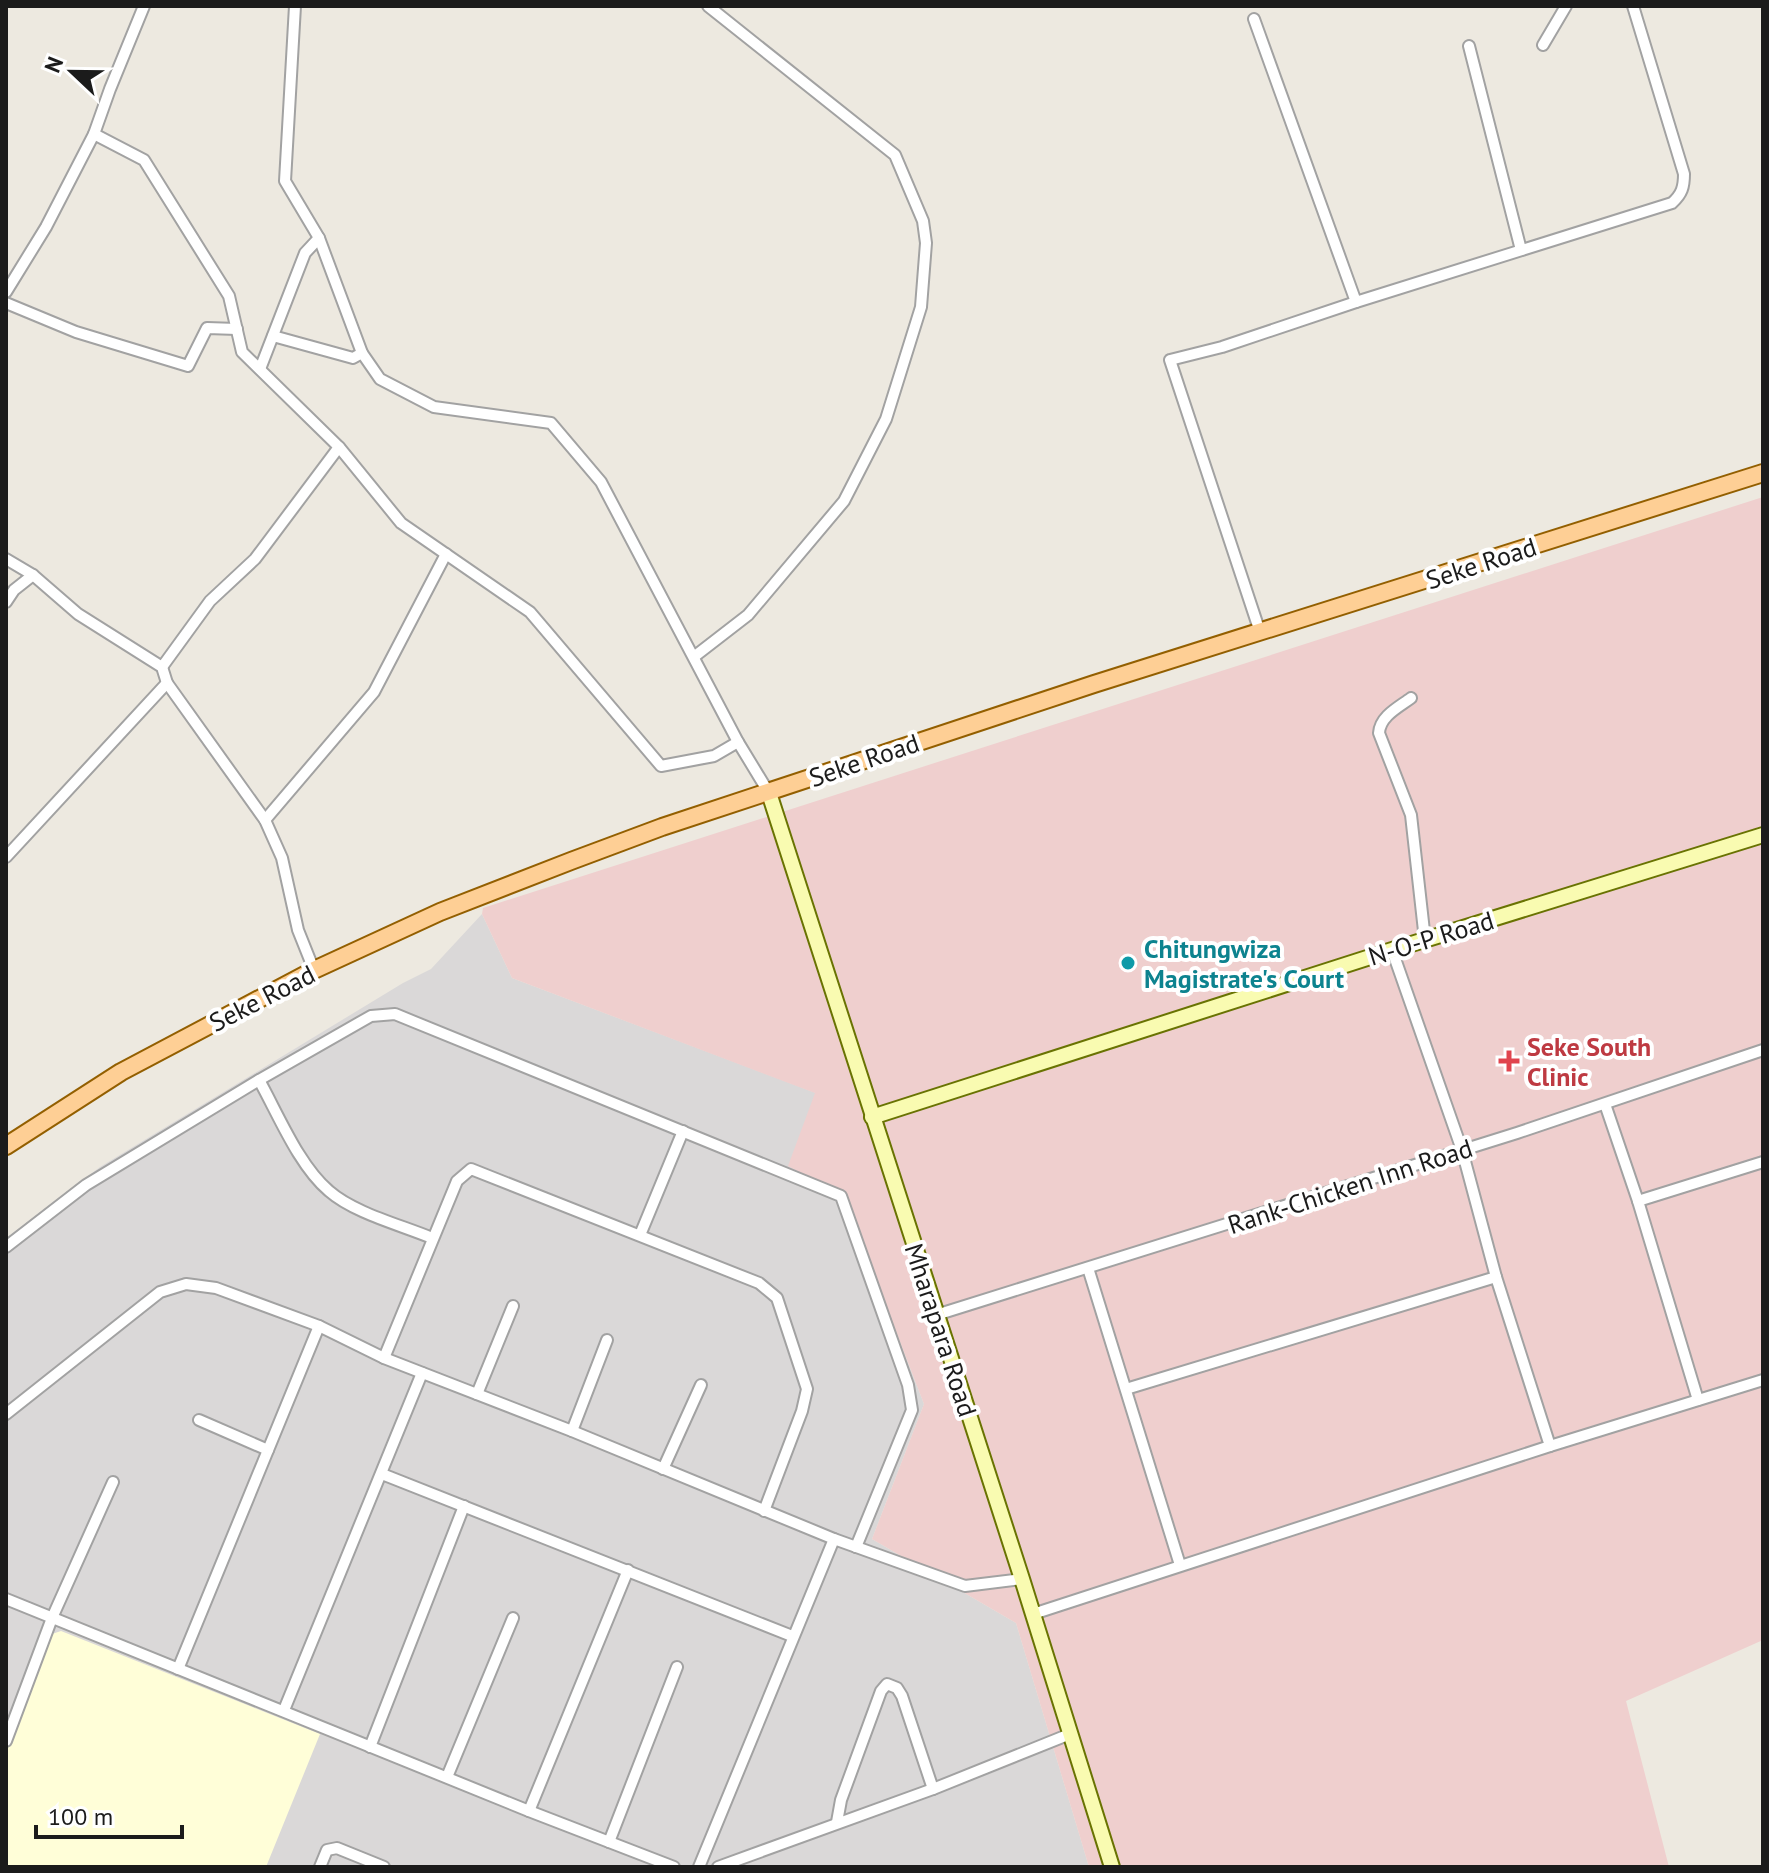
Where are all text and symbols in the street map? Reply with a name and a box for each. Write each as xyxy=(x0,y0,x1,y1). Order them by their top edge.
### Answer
north arrow xyxy=(32,32,112,112)
text: N xyxy=(38,53,69,76)
street label: Seke Road xyxy=(1422,530,1540,596)
street label: Seke Road xyxy=(805,726,923,794)
street label: N-O-P Road xyxy=(1364,903,1498,973)
place label: Chitungwiza Magistrate's Court xyxy=(1144,932,1344,995)
marker: Chitungwiza Magistrate's Court xyxy=(1119,954,1137,972)
street label: Seke Road xyxy=(204,957,320,1039)
place label: Seke South Clinic xyxy=(1527,1030,1651,1093)
marker: Seke South Clinic xyxy=(1498,1050,1520,1072)
street label: Rank-Chicken Inn Road xyxy=(1224,1131,1476,1241)
street label: Mharapara Road xyxy=(897,1239,985,1421)
scale bar xyxy=(36,1789,182,1839)
text: 100 m xyxy=(48,1801,113,1832)

